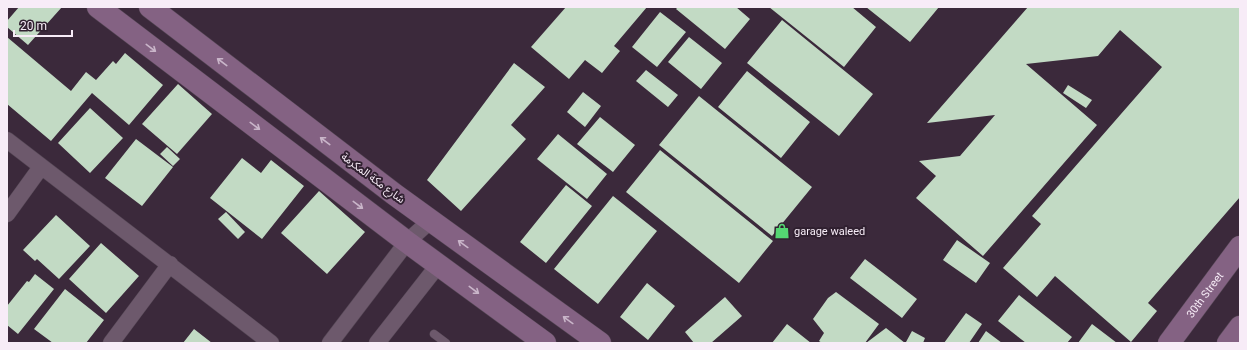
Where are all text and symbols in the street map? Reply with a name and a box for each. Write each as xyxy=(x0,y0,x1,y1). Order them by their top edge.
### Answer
scale bar xyxy=(14,12,72,38)
text: 20 m xyxy=(20,19,47,33)
one-way arrow xyxy=(146,43,157,52)
one-way arrow xyxy=(216,58,227,66)
one-way arrow xyxy=(249,122,260,131)
one-way arrow xyxy=(319,137,330,146)
street label: شارع مكة المكرمة xyxy=(338,150,408,207)
one-way arrow xyxy=(353,201,364,209)
shop icon: garage waleed xyxy=(773,222,791,240)
place label: garage waleed xyxy=(794,225,865,238)
one-way arrow xyxy=(457,240,468,248)
street label: 30th Street xyxy=(1183,269,1226,320)
one-way arrow xyxy=(469,286,480,294)
one-way arrow xyxy=(563,316,574,324)

